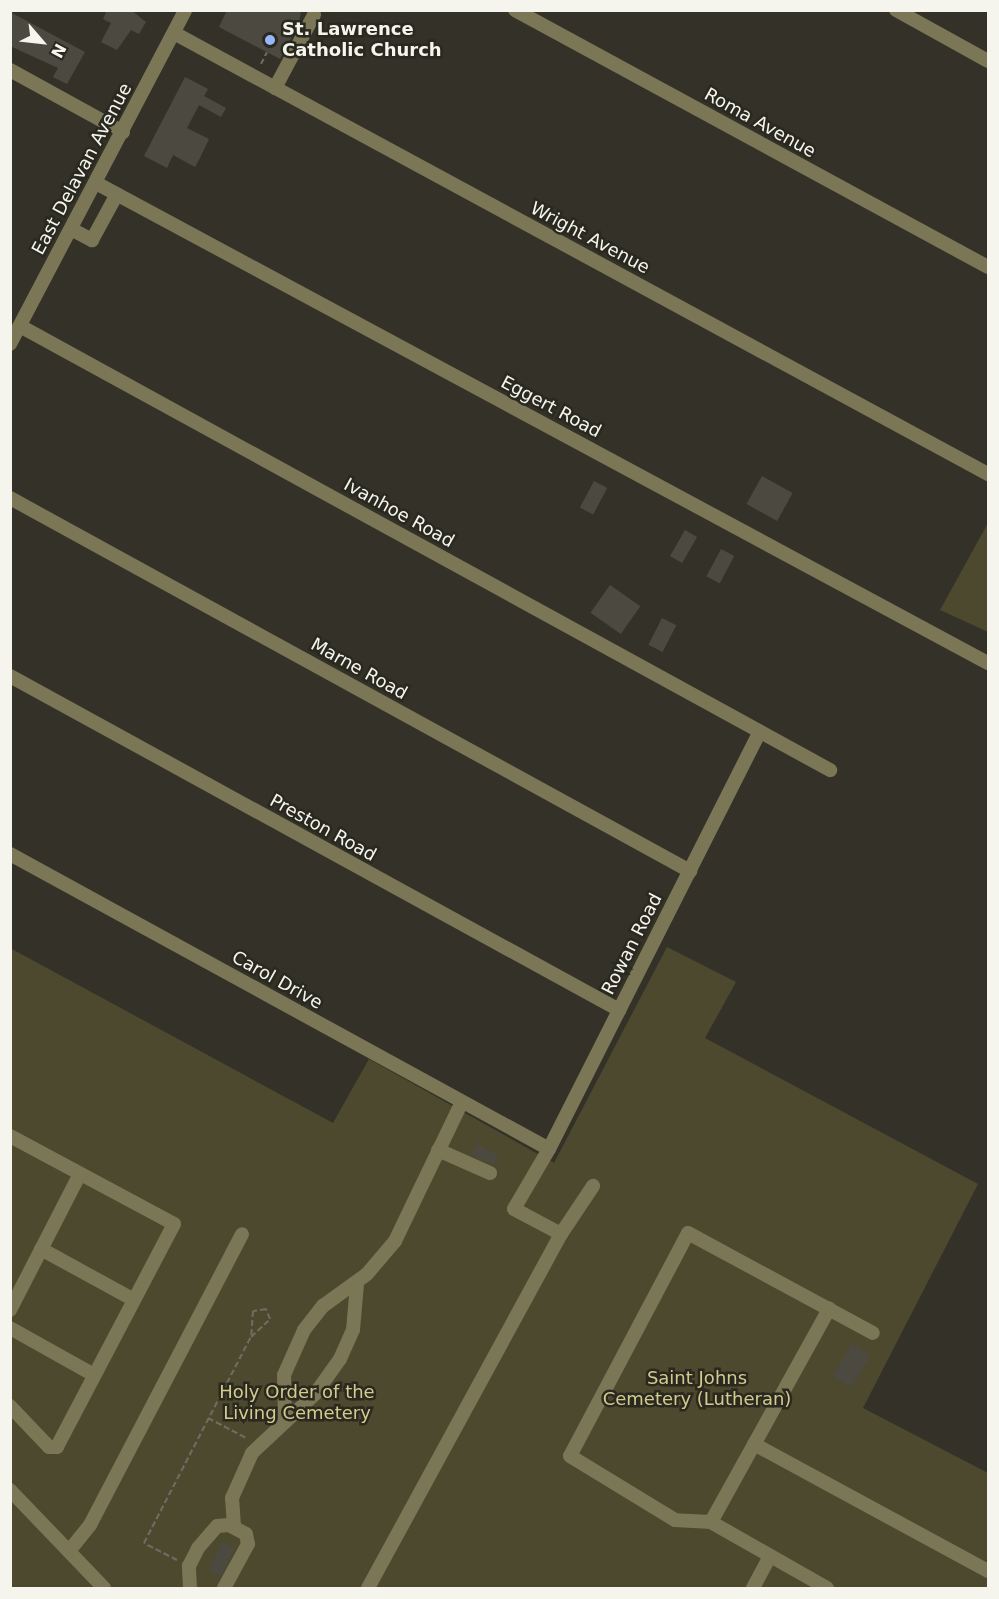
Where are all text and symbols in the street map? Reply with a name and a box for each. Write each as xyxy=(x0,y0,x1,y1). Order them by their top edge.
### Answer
north arrow xyxy=(12,12,72,72)
place label: St. Lawrence Catholic Church xyxy=(282,19,442,62)
marker: St. Lawrence Catholic Church xyxy=(263,33,277,47)
text: N xyxy=(47,40,70,61)
street label: East Delavan Avenue xyxy=(28,80,136,258)
street label: Roma Avenue xyxy=(701,84,819,162)
street label: Wright Avenue xyxy=(527,198,653,278)
street label: Eggert Road xyxy=(497,371,605,443)
street label: Ivanhoe Road xyxy=(340,474,458,552)
street label: Marne Road xyxy=(307,634,411,704)
street label: Preston Road xyxy=(266,790,380,866)
street label: Rowan Road xyxy=(597,890,667,998)
street label: Carol Drive xyxy=(228,946,326,1014)
park label: Saint Johns Cemetery (Lutheran) xyxy=(603,1368,791,1410)
park label: Holy Order of the Living Cemetery xyxy=(219,1382,375,1424)

